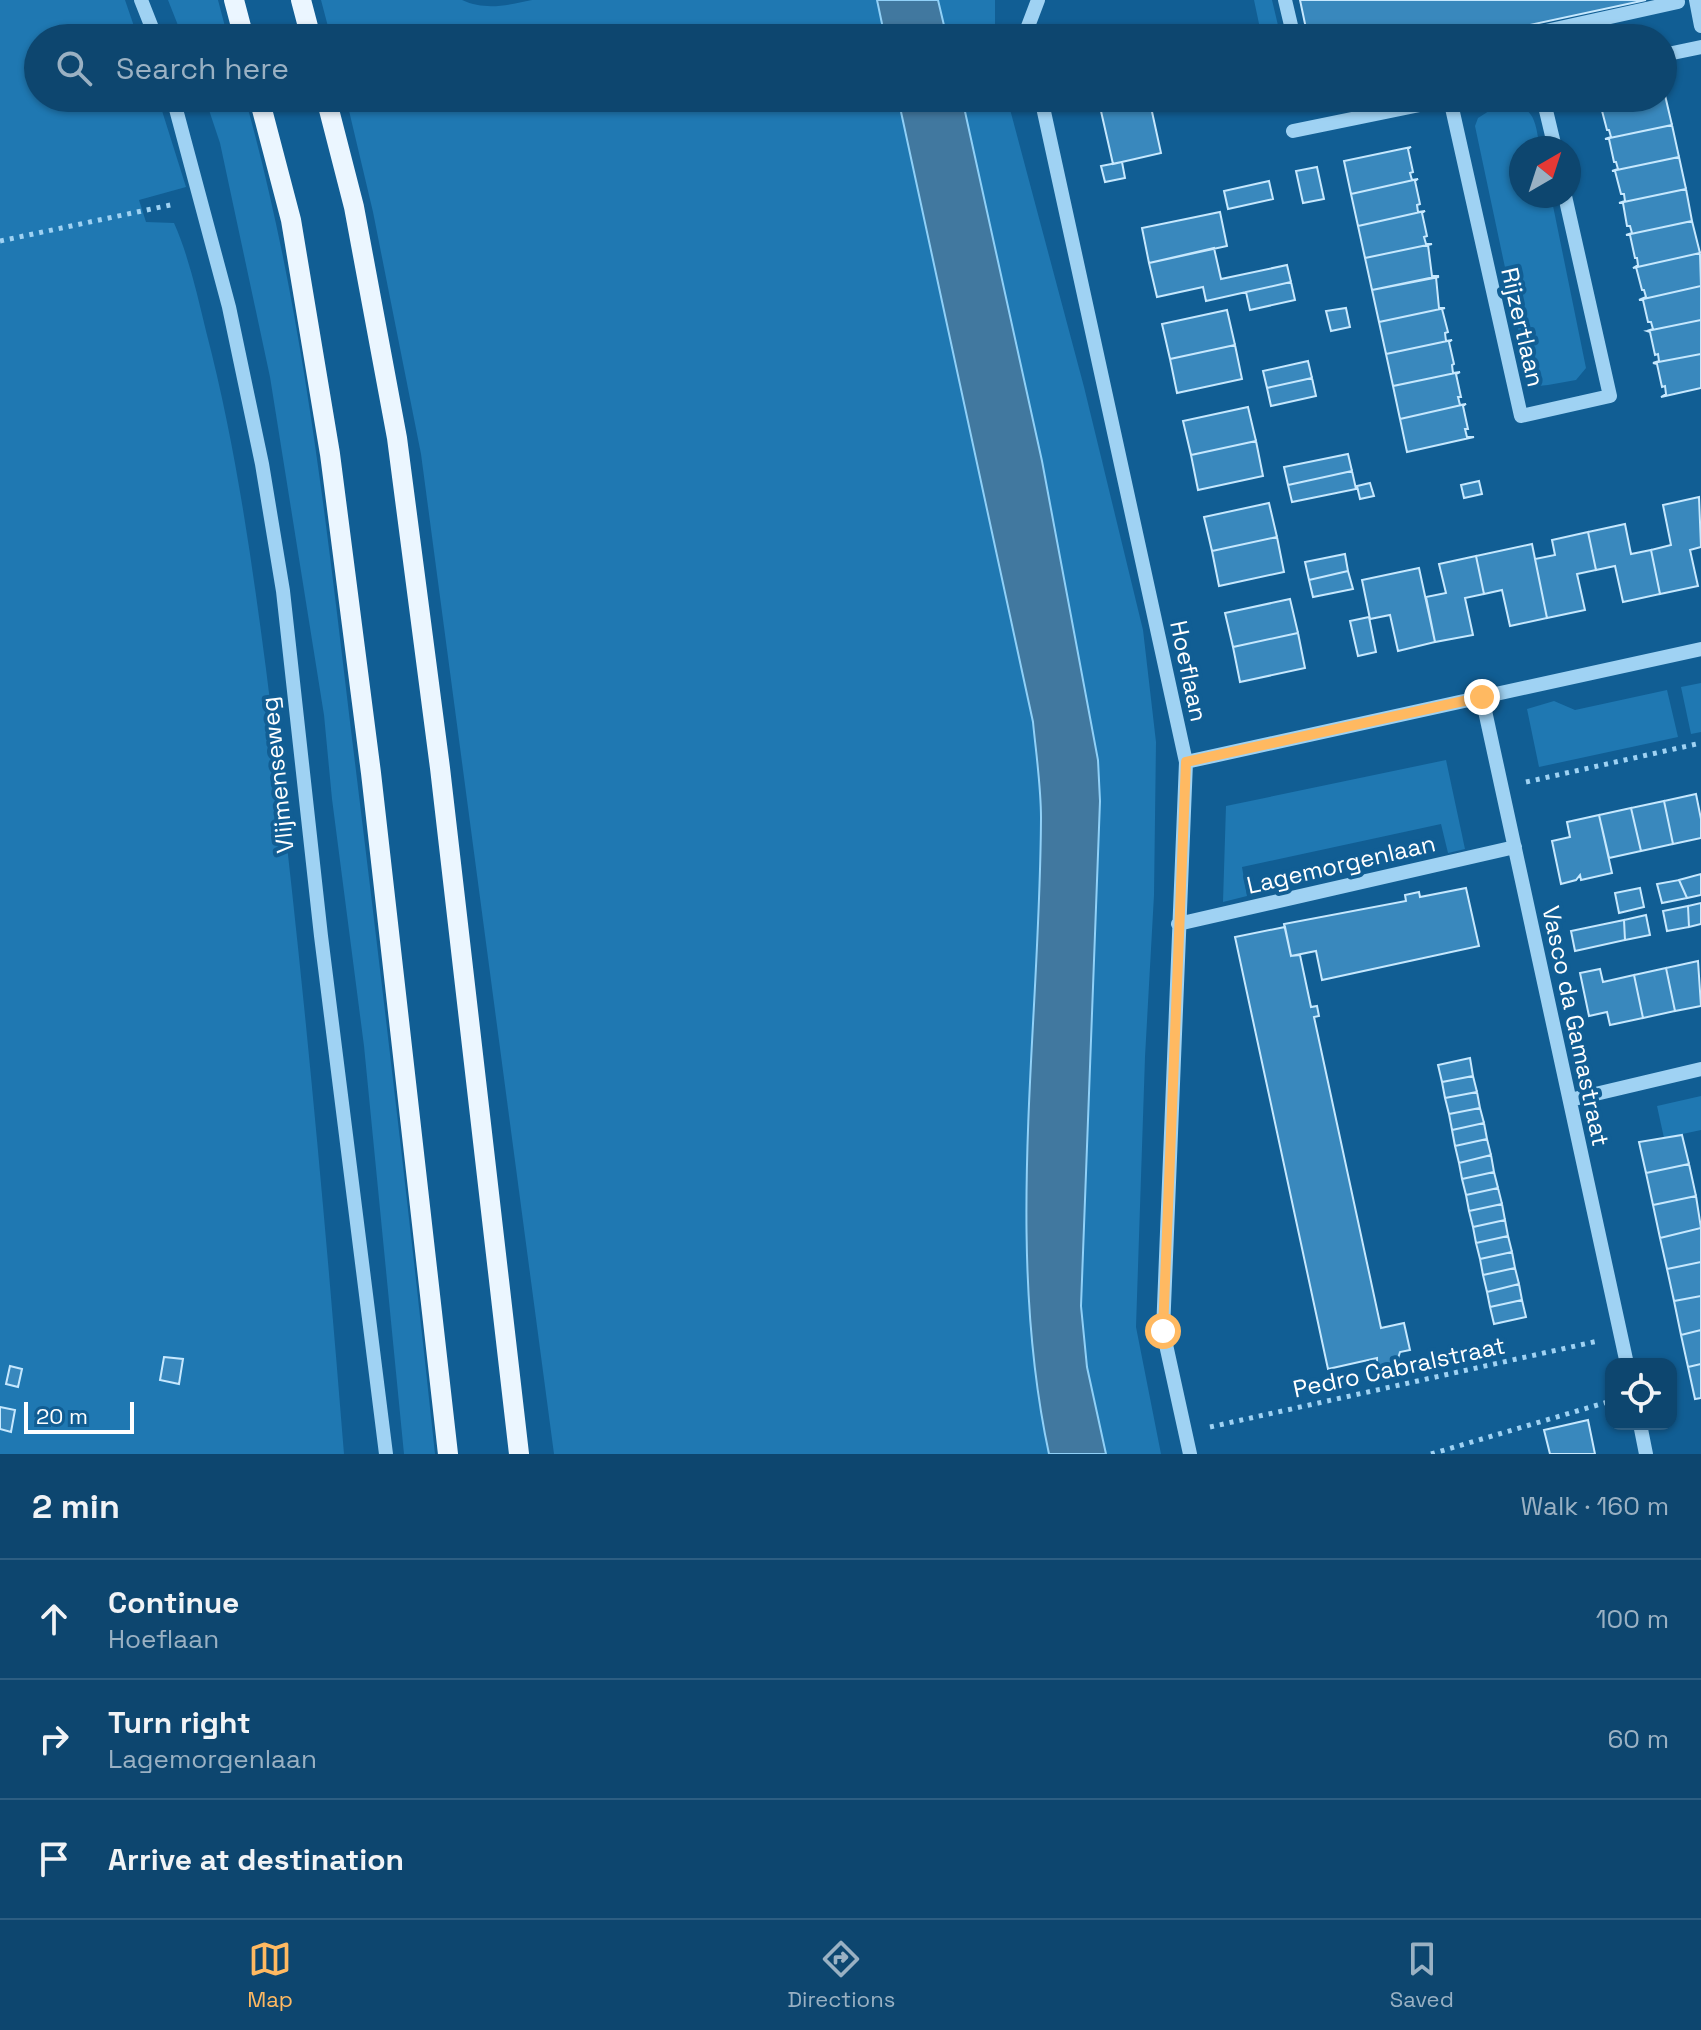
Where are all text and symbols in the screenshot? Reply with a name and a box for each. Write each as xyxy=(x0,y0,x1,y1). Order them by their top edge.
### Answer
search box xyxy=(24,24,1677,112)
icon: search xyxy=(52,46,96,90)
text: Search here xyxy=(116,49,289,88)
north arrow xyxy=(1509,136,1581,208)
street label: Rijzertlaan xyxy=(1494,264,1552,390)
street label: Hoeflaan xyxy=(1163,618,1215,724)
route end xyxy=(1464,679,1500,715)
street label: Vlijmenseweg xyxy=(253,695,301,855)
street label: Lagemorgenlaan xyxy=(1244,827,1438,901)
street label: Vasco da Gamastraat xyxy=(1535,903,1617,1149)
route start xyxy=(1145,1313,1181,1349)
street label: Pedro Cabralstraat xyxy=(1290,1329,1508,1405)
map controls xyxy=(1605,1358,1677,1430)
button: locate xyxy=(1605,1358,1677,1430)
scale bar xyxy=(24,1398,134,1434)
text: 20 m xyxy=(36,1402,88,1430)
text: 2 min xyxy=(32,1485,120,1528)
text: Walk · 160 m xyxy=(1520,1489,1669,1523)
text: Continue xyxy=(108,1583,239,1622)
icon: ahead xyxy=(32,1597,76,1641)
text: 100 m xyxy=(1596,1602,1669,1636)
text: Hoeflaan xyxy=(108,1622,219,1656)
text: Turn right xyxy=(108,1703,251,1742)
icon: right xyxy=(32,1717,76,1761)
text: 60 m xyxy=(1607,1722,1669,1756)
text: Lagemorgenlaan xyxy=(108,1742,317,1776)
icon: arrive xyxy=(32,1837,76,1881)
text: Arrive at destination xyxy=(108,1840,404,1879)
tab: Map xyxy=(247,1937,293,2013)
tab: Directions xyxy=(787,1937,895,2013)
tab: Saved xyxy=(1390,1937,1454,2013)

